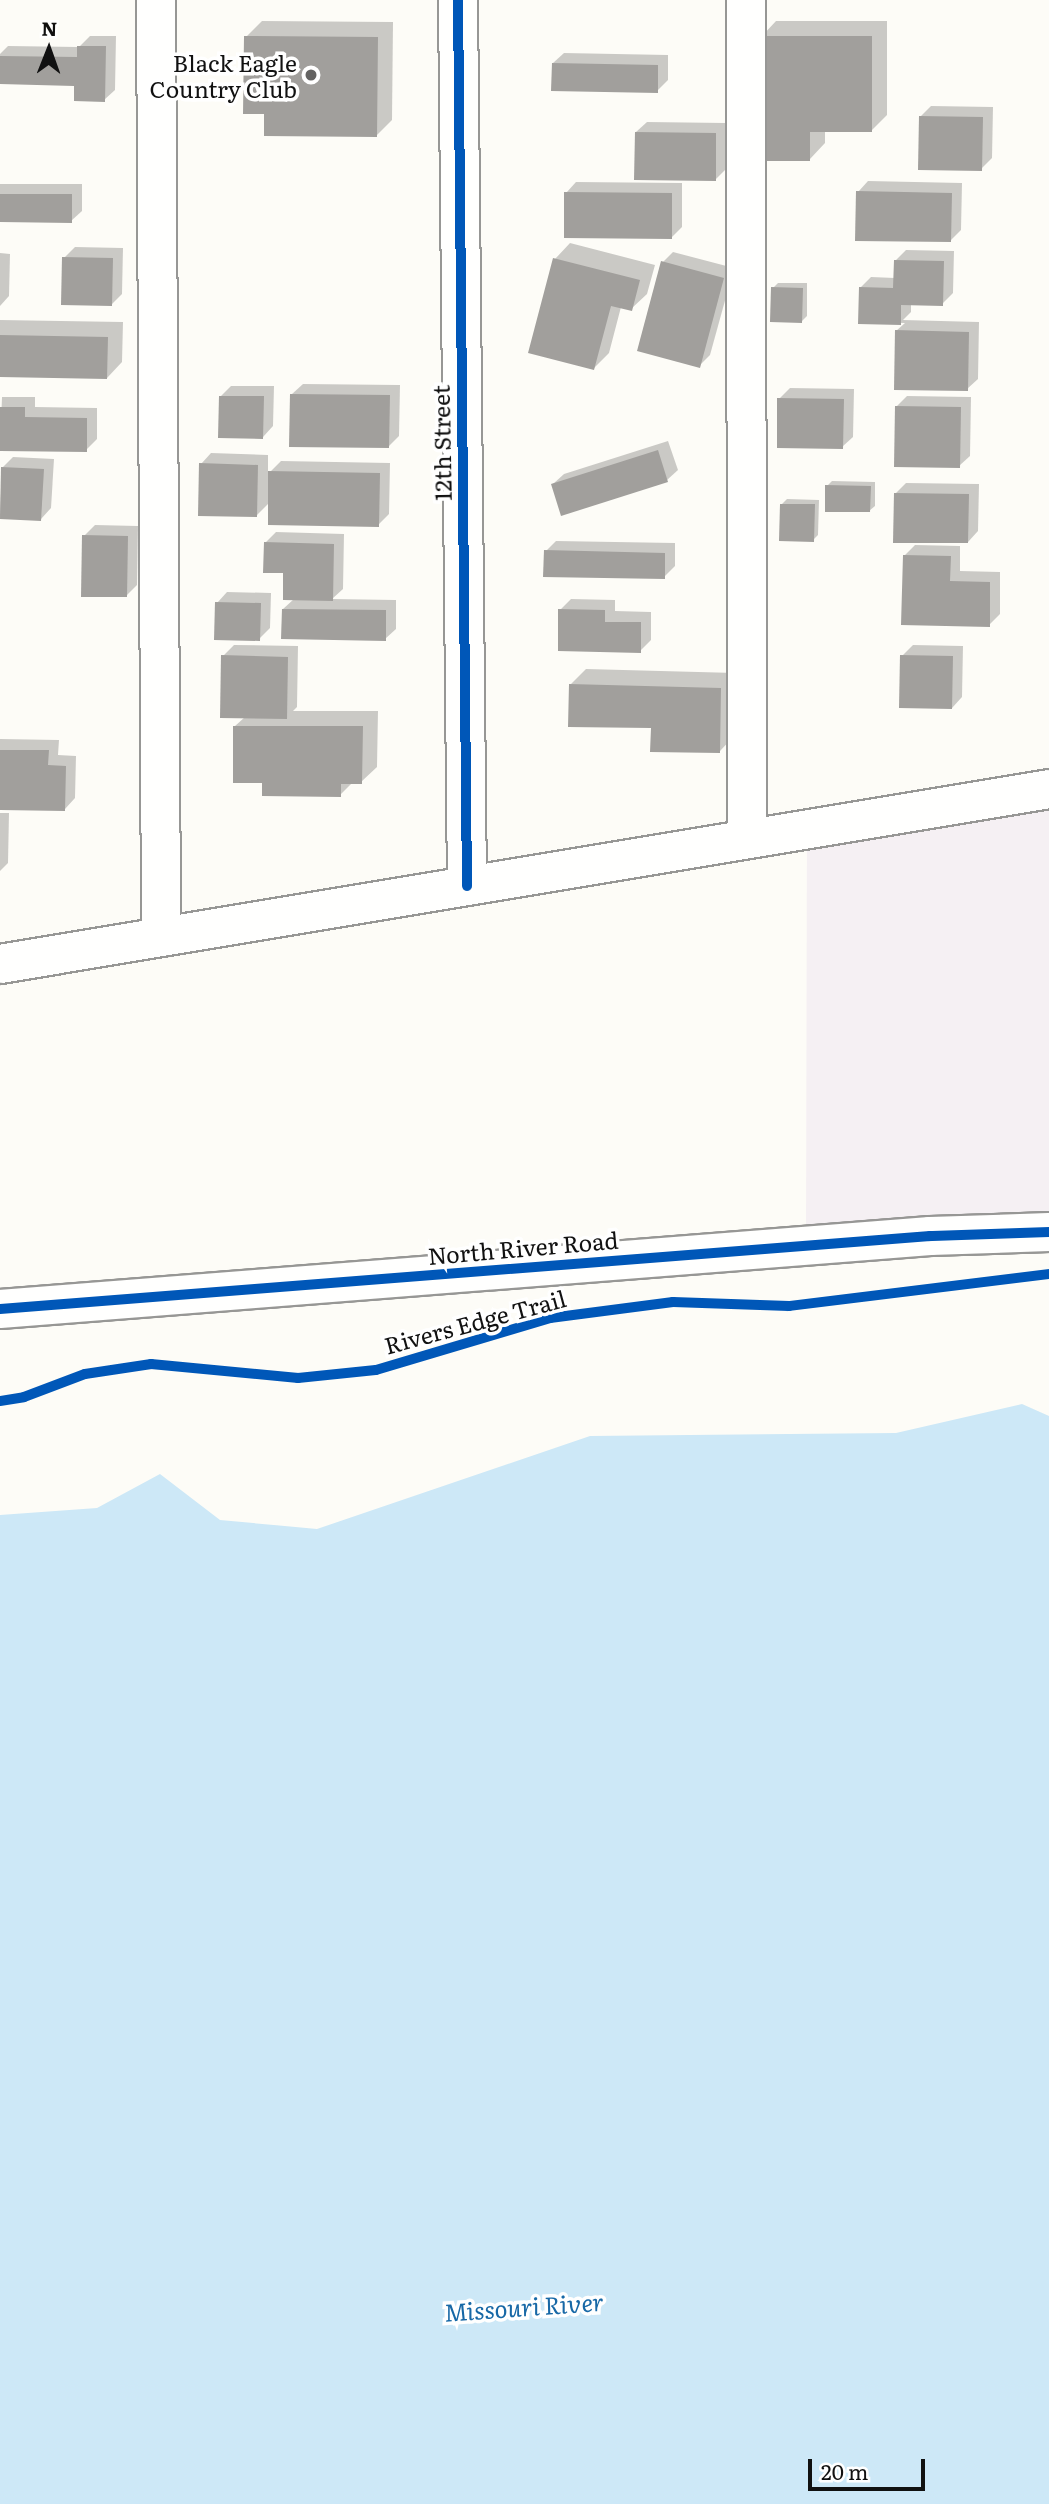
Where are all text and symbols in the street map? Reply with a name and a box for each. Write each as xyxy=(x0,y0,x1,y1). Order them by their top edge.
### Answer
north arrow xyxy=(14,14,84,84)
text: N xyxy=(41,14,58,42)
place label: Black Eagle Country Club xyxy=(150,48,297,102)
marker: Black Eagle Country Club xyxy=(303,67,319,83)
street label: 12th Street xyxy=(426,385,456,501)
street label: North River Road xyxy=(427,1225,619,1269)
street label: Rivers Edge Trail xyxy=(381,1283,569,1359)
water label: Missouri River xyxy=(443,2286,605,2326)
scale bar xyxy=(811,2444,928,2488)
text: 20 m xyxy=(821,2455,868,2486)

